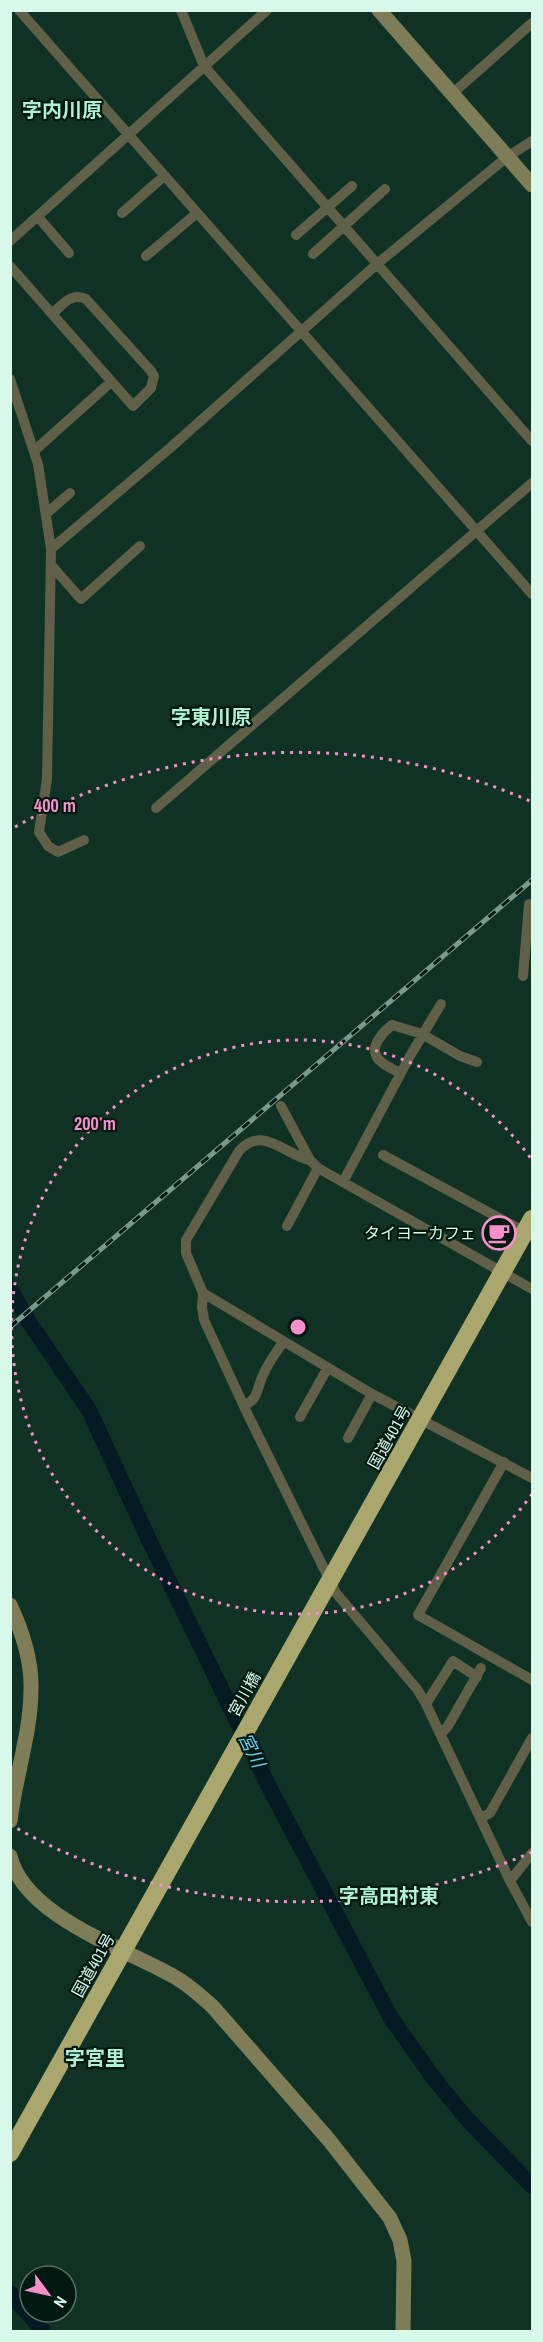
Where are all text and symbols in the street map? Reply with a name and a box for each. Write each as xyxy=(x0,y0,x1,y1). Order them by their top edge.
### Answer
district label: 字内川原 xyxy=(22,96,102,123)
district label: 字東川原 xyxy=(171,703,251,730)
text: 400 m xyxy=(34,793,76,818)
text: 200 m xyxy=(74,1111,116,1136)
cafe icon: タイヨーカフェ xyxy=(481,1215,517,1251)
place label: タイヨーカフェ xyxy=(364,1222,476,1244)
centre of rings xyxy=(288,1317,308,1337)
street label: 国道401号 xyxy=(362,1401,416,1473)
street label: 宮川橋 xyxy=(223,1668,265,1720)
water label: 宮川 xyxy=(233,1728,272,1773)
district label: 字高田村東 xyxy=(339,1882,439,1909)
street label: 国道401号 xyxy=(66,1929,120,2001)
district label: 字宮里 xyxy=(65,2044,125,2071)
north arrow xyxy=(18,2264,78,2324)
text: N xyxy=(49,2292,72,2312)

